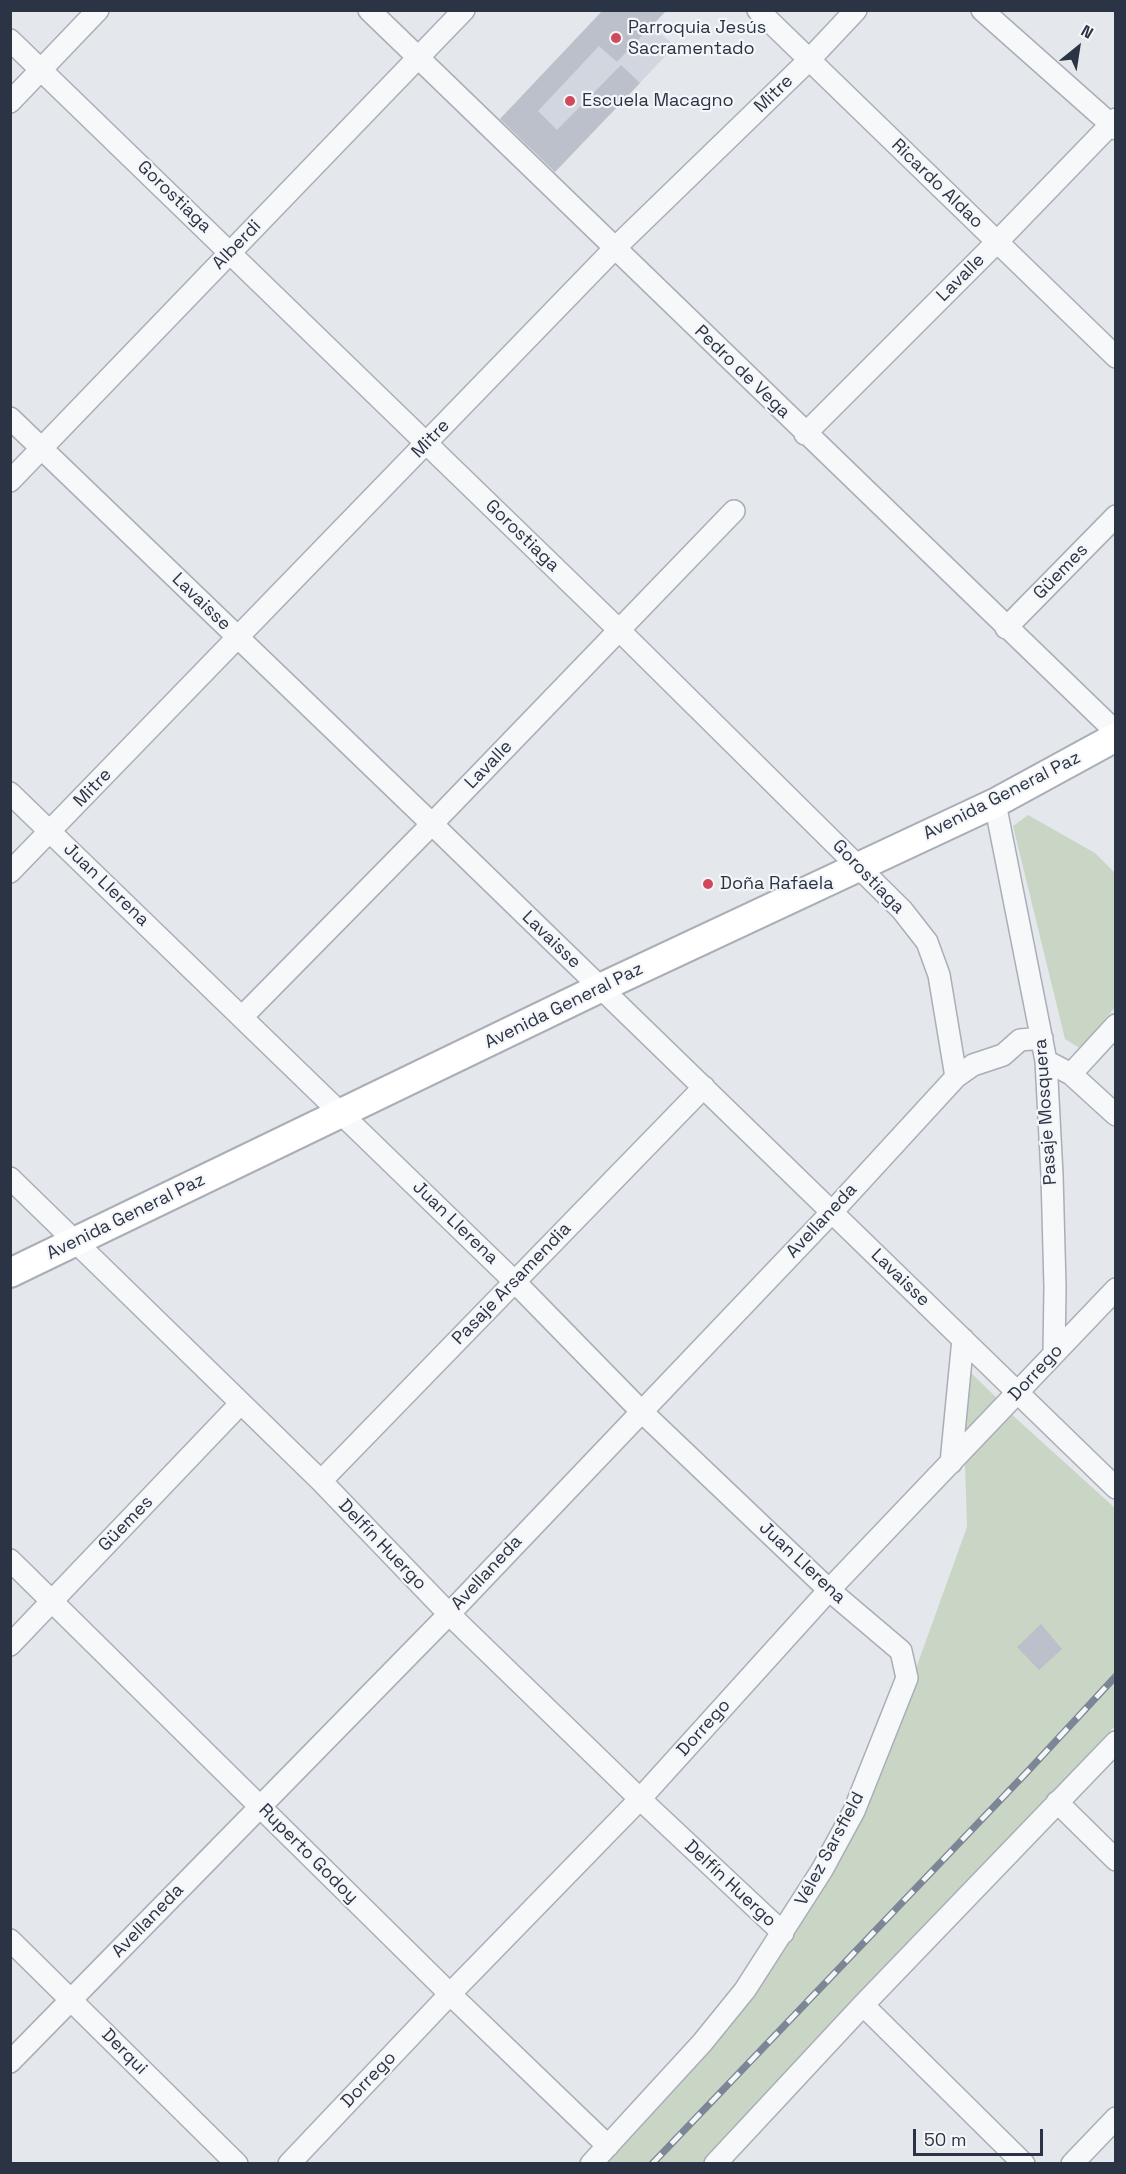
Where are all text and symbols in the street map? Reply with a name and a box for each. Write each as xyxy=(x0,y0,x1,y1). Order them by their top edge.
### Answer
place label: Parroquia Jesús Sacramentado xyxy=(628,17,766,60)
north arrow xyxy=(1048,18,1108,78)
text: N xyxy=(1077,20,1097,44)
marker: Parroquia Jesús Sacramentado xyxy=(609,31,623,45)
street label: Mitre xyxy=(750,70,798,118)
place label: Escuela Macagno xyxy=(582,90,734,112)
marker: Escuela Macagno xyxy=(563,94,577,108)
street label: Ricardo Aldao xyxy=(887,135,987,233)
street label: Gorostiaga xyxy=(132,156,216,238)
street label: Alberdi xyxy=(208,216,266,274)
street label: Lavalle xyxy=(933,250,989,306)
street label: Pedro de Vega xyxy=(690,321,794,423)
street label: Mitre xyxy=(407,415,455,463)
street label: Gorostiaga xyxy=(480,495,564,577)
street label: Güemes xyxy=(1029,540,1093,604)
street label: Lavaisse xyxy=(167,569,235,635)
street label: Lavalle xyxy=(461,736,517,794)
street label: Avenida General Paz xyxy=(920,747,1084,845)
street label: Mitre xyxy=(69,764,117,812)
street label: Gorostiaga xyxy=(827,835,909,919)
street label: Juan Llerena xyxy=(59,839,153,931)
place label: Doña Rafaela xyxy=(720,873,834,895)
marker: Doña Rafaela xyxy=(701,877,715,891)
street label: Lavaisse xyxy=(517,907,585,973)
street label: Avenida General Paz xyxy=(481,958,647,1054)
street label: Pasaje Mosquera xyxy=(1030,1038,1062,1186)
street label: Avenida General Paz xyxy=(43,1169,209,1265)
street label: Juan Llerena xyxy=(408,1177,502,1269)
street label: Avellaneda xyxy=(782,1179,862,1263)
street label: Pasaje Arsamendia xyxy=(448,1218,576,1350)
street label: Lavaisse xyxy=(866,1245,934,1311)
street label: Dorrego xyxy=(1004,1340,1068,1406)
street label: Güemes xyxy=(94,1492,158,1556)
street label: Delfín Huergo xyxy=(333,1495,431,1595)
street label: Juan Llerena xyxy=(754,1517,850,1609)
street label: Avellaneda xyxy=(447,1531,527,1615)
street label: Dorrego xyxy=(673,1695,735,1761)
street label: Vélez Sarsfield xyxy=(791,1788,869,1910)
street label: Ruperto Godoy xyxy=(254,1800,362,1908)
street label: Delfín Huergo xyxy=(680,1836,780,1932)
street label: Avellaneda xyxy=(108,1880,188,1962)
street label: Derqui xyxy=(97,2025,151,2079)
street label: Dorrego xyxy=(337,2047,401,2113)
scale bar xyxy=(916,2117,1046,2155)
text: 50 m xyxy=(924,2128,966,2151)

